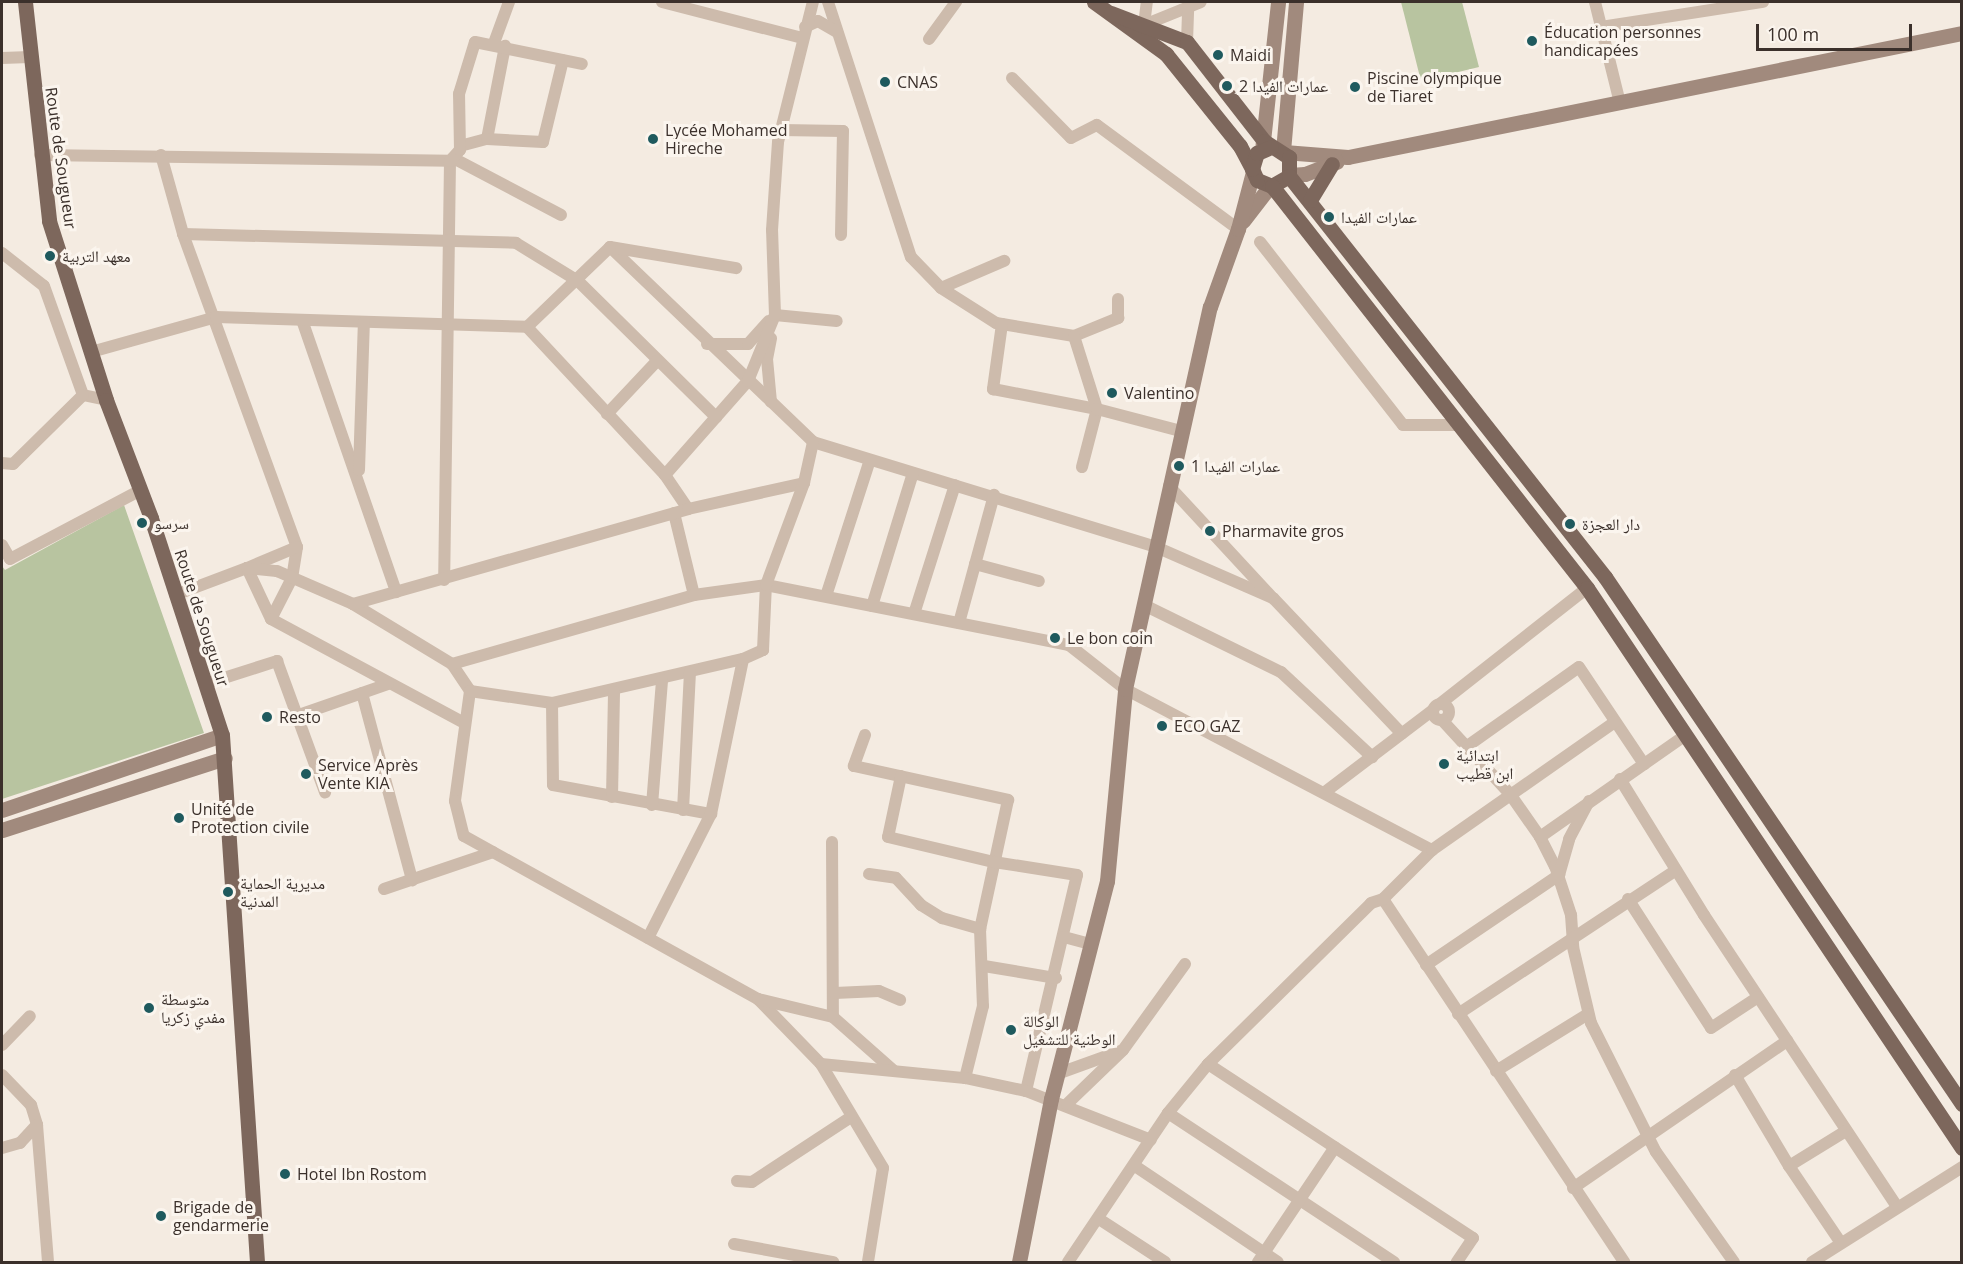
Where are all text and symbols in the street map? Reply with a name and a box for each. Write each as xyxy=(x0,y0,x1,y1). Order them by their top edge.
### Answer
scale bar xyxy=(1759,12,1915,50)
place label: Éducation personnes handicapées xyxy=(1544,22,1701,60)
text: 100 m xyxy=(1767,22,1819,46)
marker: Éducation personnes handicapées xyxy=(1525,34,1539,48)
place label: Maidi xyxy=(1230,45,1271,65)
marker: Maidi xyxy=(1211,48,1225,62)
place label: Piscine olympique de Tiaret xyxy=(1367,68,1502,106)
place label: CNAS xyxy=(897,72,938,92)
marker: CNAS xyxy=(878,75,892,89)
place label: عمارات الفيدا 2 xyxy=(1239,76,1328,96)
marker: عمارات الفيدا 2 xyxy=(1220,79,1234,93)
marker: Piscine olympique de Tiaret xyxy=(1348,80,1362,94)
street label: Route de Sougueur xyxy=(42,86,80,230)
place label: Lycée Mohamed Hireche xyxy=(665,120,787,158)
marker: Lycée Mohamed Hireche xyxy=(646,132,660,146)
place label: عمارات الفيدا xyxy=(1341,207,1417,227)
marker: عمارات الفيدا xyxy=(1322,210,1336,224)
place label: معهد التربية xyxy=(62,246,131,266)
marker: معهد التربية xyxy=(43,249,57,263)
place label: Valentino xyxy=(1124,383,1194,403)
marker: Valentino xyxy=(1105,386,1119,400)
place label: عمارات الفيدا 1 xyxy=(1191,456,1280,476)
marker: عمارات الفيدا 1 xyxy=(1172,459,1186,473)
place label: سرسو xyxy=(154,513,189,533)
place label: دار العجزة xyxy=(1582,514,1640,534)
marker: سرسو xyxy=(135,516,149,530)
marker: دار العجزة xyxy=(1563,517,1577,531)
place label: Pharmavite gros xyxy=(1222,521,1344,541)
marker: Pharmavite gros xyxy=(1203,524,1217,538)
street label: Route de Sougueur xyxy=(171,547,233,689)
place label: Le bon coin xyxy=(1067,628,1153,648)
marker: Le bon coin xyxy=(1048,631,1062,645)
place label: Resto xyxy=(279,707,321,727)
marker: Resto xyxy=(260,710,274,724)
place label: ECO GAZ xyxy=(1174,716,1240,736)
marker: ECO GAZ xyxy=(1155,719,1169,733)
place label: ابتدائية ابن قطيب xyxy=(1456,745,1513,783)
place label: Service Après Vente KIA xyxy=(318,755,418,793)
marker: ابتدائية ابن قطيب xyxy=(1437,757,1451,771)
marker: Service Après Vente KIA xyxy=(299,767,313,781)
place label: Unité de Protection civile xyxy=(191,799,309,837)
marker: Unité de Protection civile xyxy=(172,811,186,825)
place label: مديرية الحماية المدنية xyxy=(240,873,325,911)
marker: مديرية الحماية المدنية xyxy=(221,885,235,899)
place label: متوسطة مفدي زكريا xyxy=(161,989,225,1027)
marker: متوسطة مفدي زكريا xyxy=(142,1001,156,1015)
place label: الوكالة الوطنية للتشغيل xyxy=(1023,1011,1116,1049)
marker: الوكالة الوطنية للتشغيل xyxy=(1004,1023,1018,1037)
place label: Hotel Ibn Rostom xyxy=(297,1164,427,1184)
marker: Hotel Ibn Rostom xyxy=(278,1167,292,1181)
place label: Brigade de gendarmerie xyxy=(173,1197,269,1235)
marker: Brigade de gendarmerie xyxy=(154,1209,168,1223)

